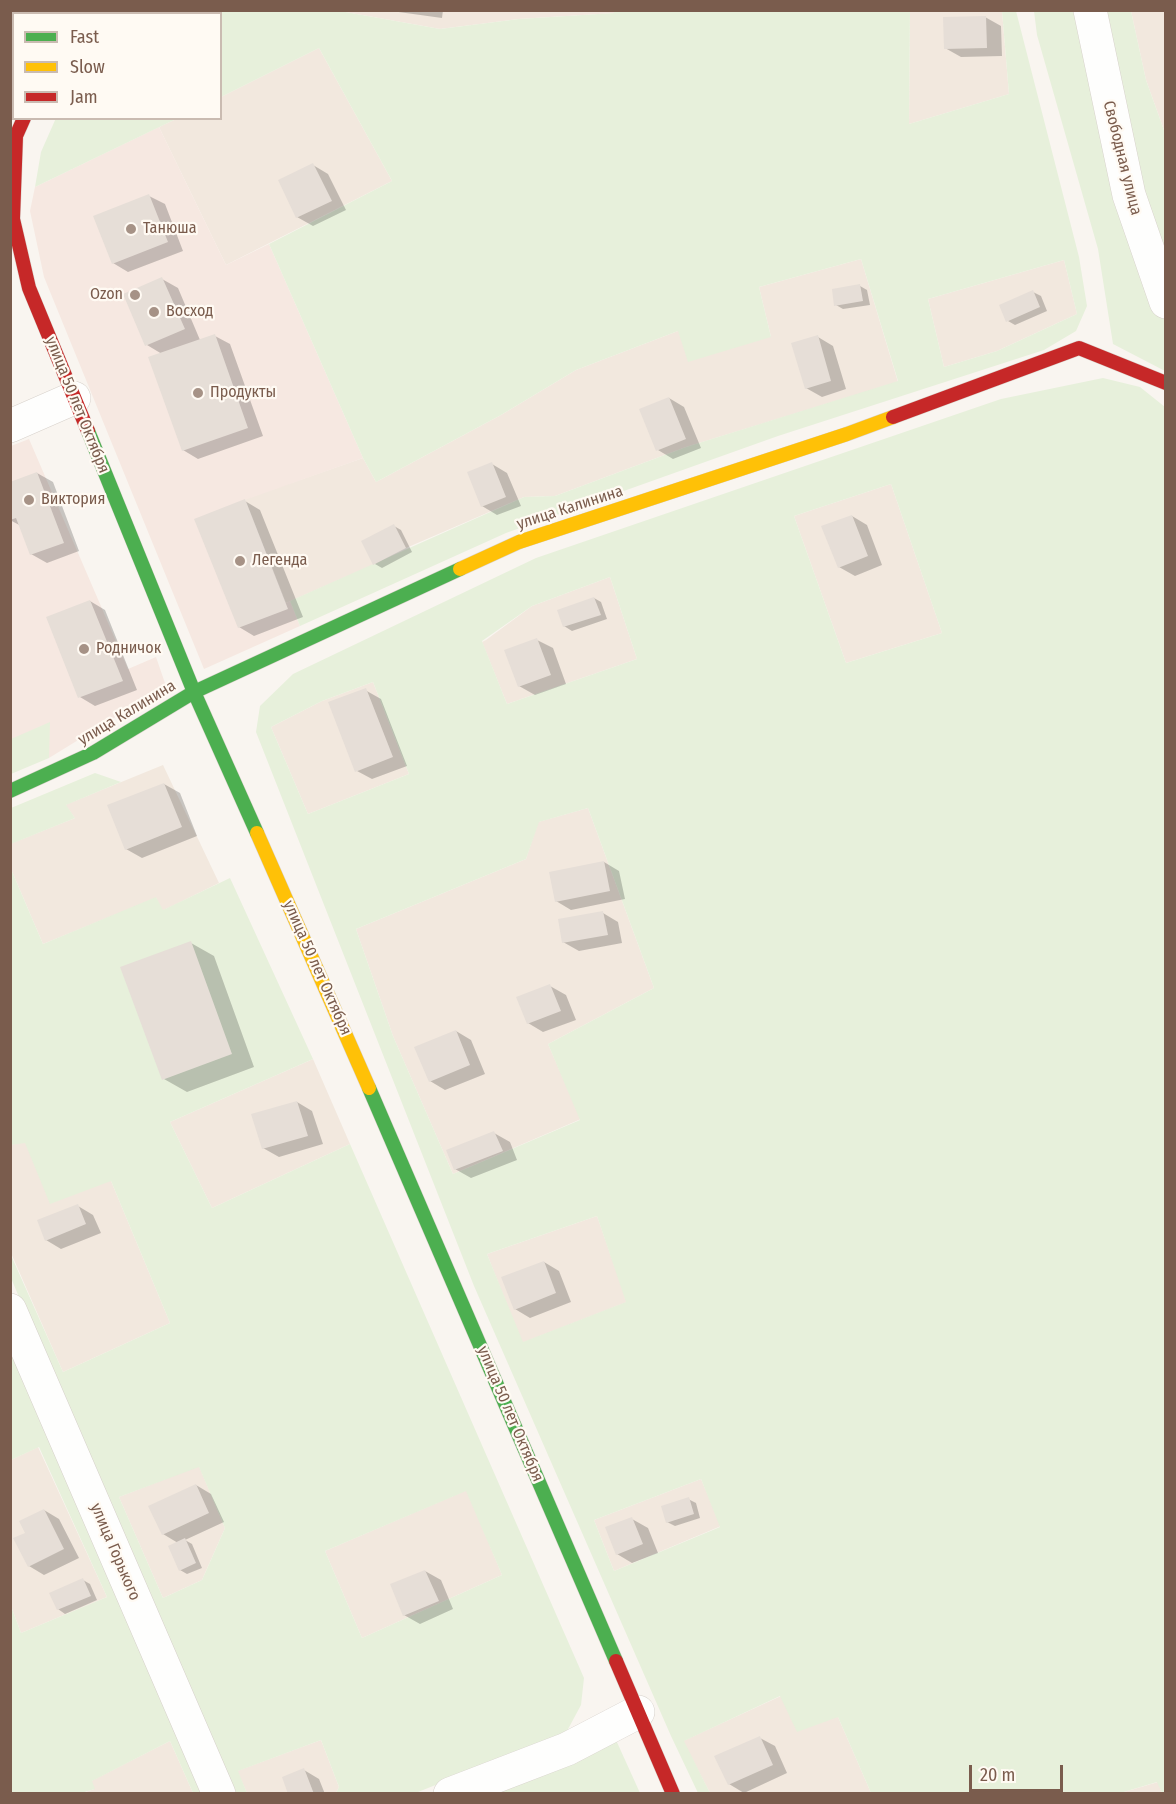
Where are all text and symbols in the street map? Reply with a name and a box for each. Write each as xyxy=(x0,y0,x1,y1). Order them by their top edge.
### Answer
legend xyxy=(12,12,222,120)
text: Fast xyxy=(70,26,99,48)
text: Slow xyxy=(70,56,105,78)
text: Jam xyxy=(70,86,98,108)
street label: Свободная улица xyxy=(1099,99,1145,217)
place label: Танюша xyxy=(143,219,197,239)
marker: Танюша xyxy=(124,222,138,236)
place label: Ozon xyxy=(90,285,123,305)
marker: Ozon xyxy=(128,288,142,302)
place label: Восход xyxy=(166,302,213,322)
marker: Восход xyxy=(147,305,161,319)
street label: улица 50 лет Октября xyxy=(41,334,113,476)
place label: Продукты xyxy=(210,383,276,403)
marker: Продукты xyxy=(191,386,205,400)
street label: улица Калинина xyxy=(515,482,625,534)
place label: Виктория xyxy=(41,490,105,510)
marker: Виктория xyxy=(22,493,36,507)
place label: Легенда xyxy=(252,551,307,571)
marker: Легенда xyxy=(233,554,247,568)
place label: Родничок xyxy=(96,639,161,659)
marker: Родничок xyxy=(77,642,91,656)
street label: улица Калинина xyxy=(75,676,179,750)
street label: улица 50 лет Октября xyxy=(279,898,355,1038)
street label: улица 50 лет Октября xyxy=(473,1343,547,1485)
street label: улица Горького xyxy=(86,1500,144,1604)
scale bar xyxy=(972,1753,1066,1791)
text: 20 m xyxy=(980,1764,1015,1786)

